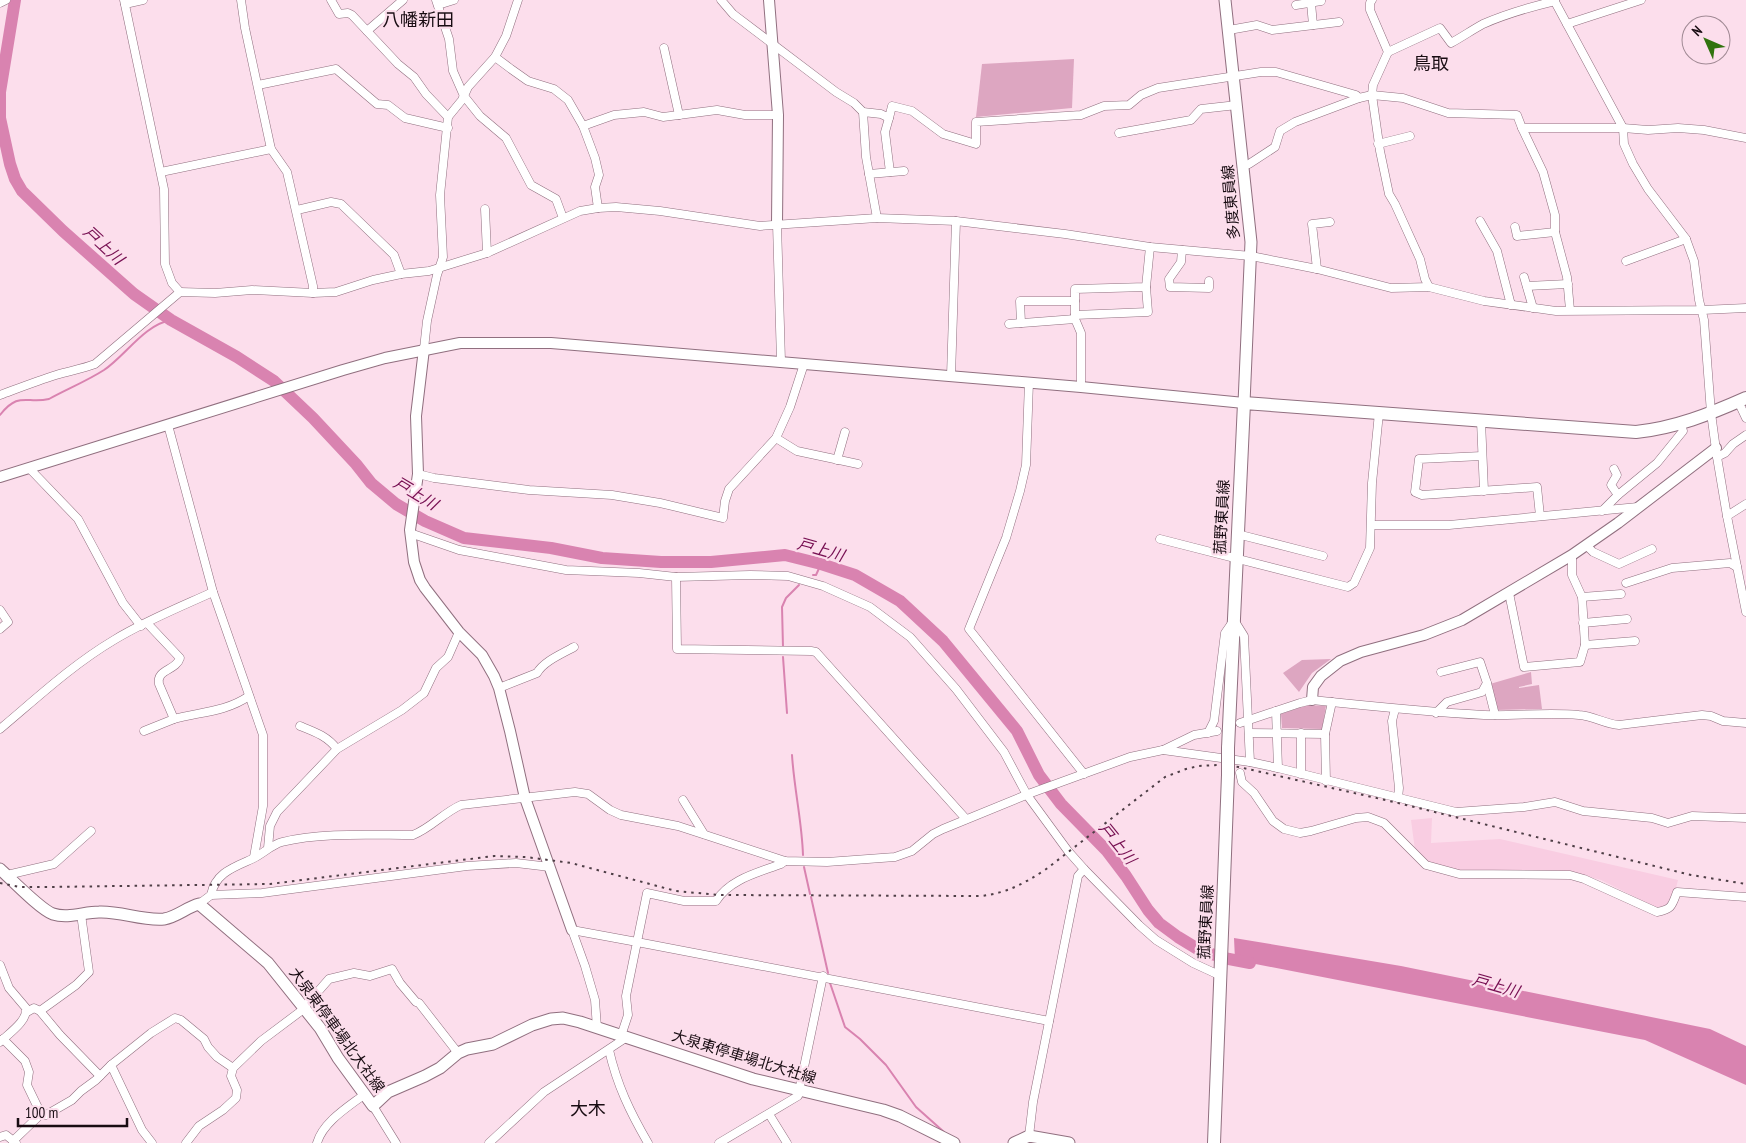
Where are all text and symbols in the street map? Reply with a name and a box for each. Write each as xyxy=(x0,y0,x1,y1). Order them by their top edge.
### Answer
district label: 八幡新田 xyxy=(382,8,454,31)
north arrow xyxy=(1681,15,1731,65)
text: N xyxy=(1688,22,1706,40)
district label: 鳥取 xyxy=(1413,52,1449,75)
street label: 多度東員線 xyxy=(1218,164,1243,240)
water label: 戸上川 xyxy=(80,221,130,270)
water label: 戸上川 xyxy=(390,472,443,515)
street label: 菰野東員線 xyxy=(1210,479,1233,555)
water label: 戸上川 xyxy=(795,533,849,566)
water label: 戸上川 xyxy=(1095,818,1142,869)
street label: 菰野東員線 xyxy=(1194,884,1217,960)
street label: 大泉東停車場北大社線 xyxy=(286,963,389,1096)
water label: 戸上川 xyxy=(1470,969,1524,1002)
street label: 大泉東停車場北大社線 xyxy=(670,1026,819,1088)
scale bar xyxy=(18,1096,126,1128)
district label: 大木 xyxy=(570,1097,606,1120)
text: 100 m xyxy=(25,1103,58,1122)

